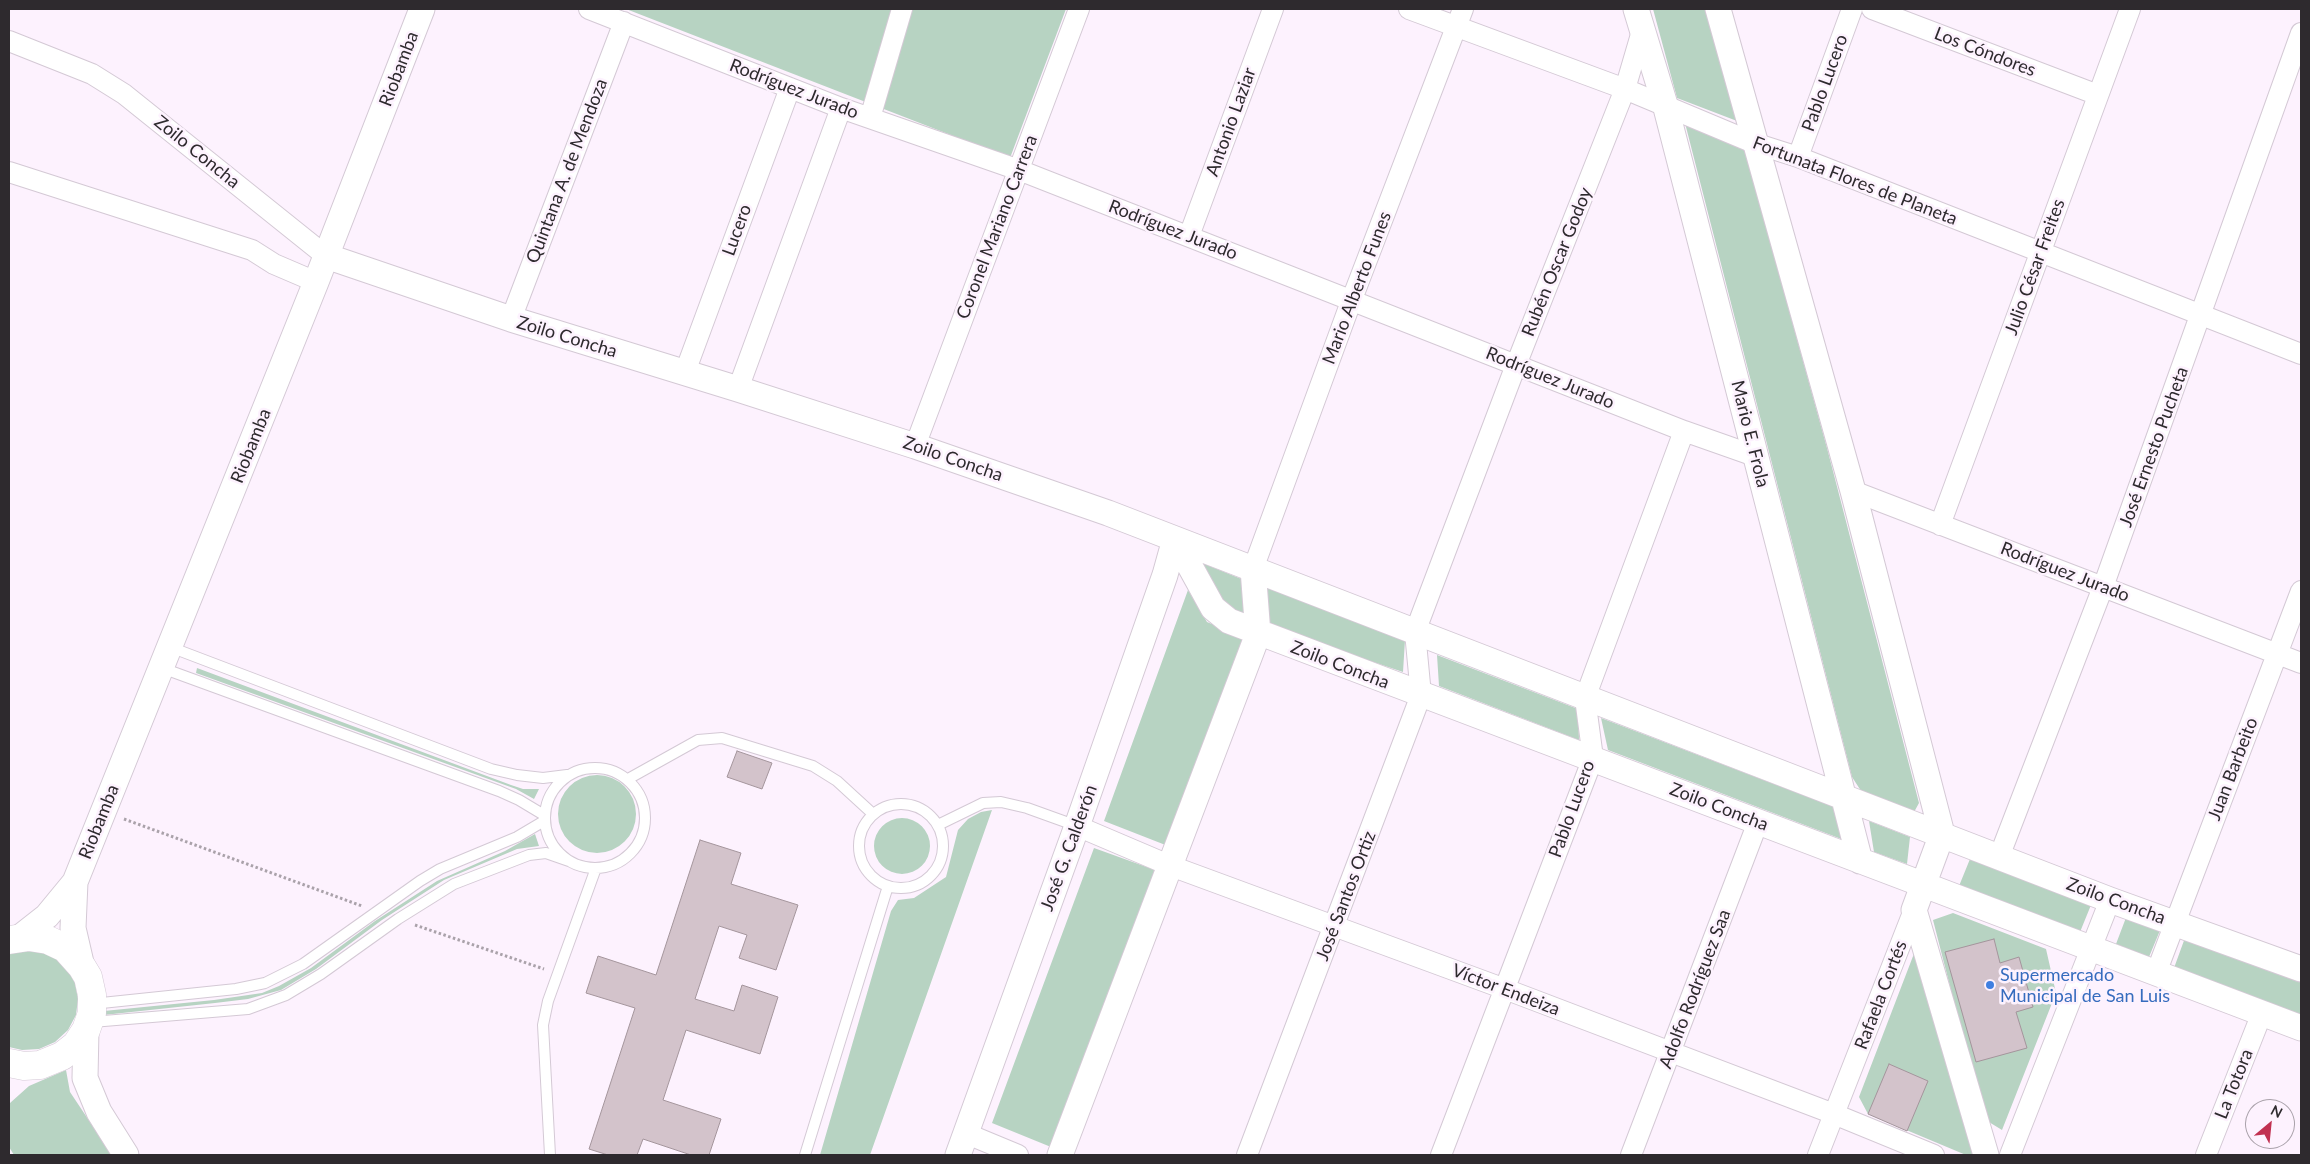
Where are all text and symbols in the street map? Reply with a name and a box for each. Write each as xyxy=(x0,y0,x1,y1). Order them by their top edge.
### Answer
street label: Los Cóndores xyxy=(1931,23,2039,81)
street label: Riobamba xyxy=(375,28,423,110)
street label: Pablo Lucero xyxy=(1797,32,1853,134)
street label: Rodríguez Jurado xyxy=(726,54,862,124)
street label: Antonio Laziar xyxy=(1201,65,1261,179)
street label: Quintana A. de Mendoza xyxy=(522,76,612,266)
street label: Zoilo Concha xyxy=(150,111,244,193)
street label: Coronel Mariano Carrera xyxy=(952,132,1042,322)
street label: Fortunata Flores de Planeta xyxy=(1750,132,1960,230)
street label: Rubén Oscar Godoy xyxy=(1517,184,1597,340)
street label: Rodríguez Jurado xyxy=(1105,195,1241,265)
street label: Julio César Freites xyxy=(2000,196,2070,338)
street label: Lucero xyxy=(718,201,756,259)
street label: Mario Alberto Funes xyxy=(1318,209,1396,367)
street label: Zoilo Concha xyxy=(514,312,620,362)
street label: Rodríguez Jurado xyxy=(1483,342,1617,414)
street label: José Ernesto Pucheta xyxy=(2115,364,2193,530)
street label: Mario E. Frola xyxy=(1726,378,1774,490)
street label: Riobamba xyxy=(226,406,276,486)
street label: Zoilo Concha xyxy=(900,432,1006,486)
street label: Rodríguez Jurado xyxy=(1997,537,2133,607)
street label: Zoilo Concha xyxy=(1288,636,1392,694)
street label: Juan Barbeito xyxy=(2203,714,2263,824)
street label: Pablo Lucero xyxy=(1544,758,1600,860)
street label: Zoilo Concha xyxy=(1667,778,1771,836)
street label: Riobamba xyxy=(74,782,124,862)
street label: José G. Calderón xyxy=(1036,782,1102,914)
street label: José Santos Ortiz xyxy=(1311,828,1381,964)
street label: Zoilo Concha xyxy=(2064,873,2168,929)
street label: Adolfo Rodríguez Saa xyxy=(1655,907,1735,1071)
street label: Rafaela Cortés xyxy=(1850,938,1912,1052)
street label: Víctor Endeiza xyxy=(1449,960,1563,1020)
place label: Supermercado Municipal de San Luis xyxy=(2000,964,2170,1006)
marker: Supermercado Municipal de San Luis xyxy=(1984,979,1996,991)
street label: La Totora xyxy=(2210,1046,2258,1122)
north arrow xyxy=(2245,1099,2295,1149)
text: N xyxy=(2268,1101,2286,1121)

